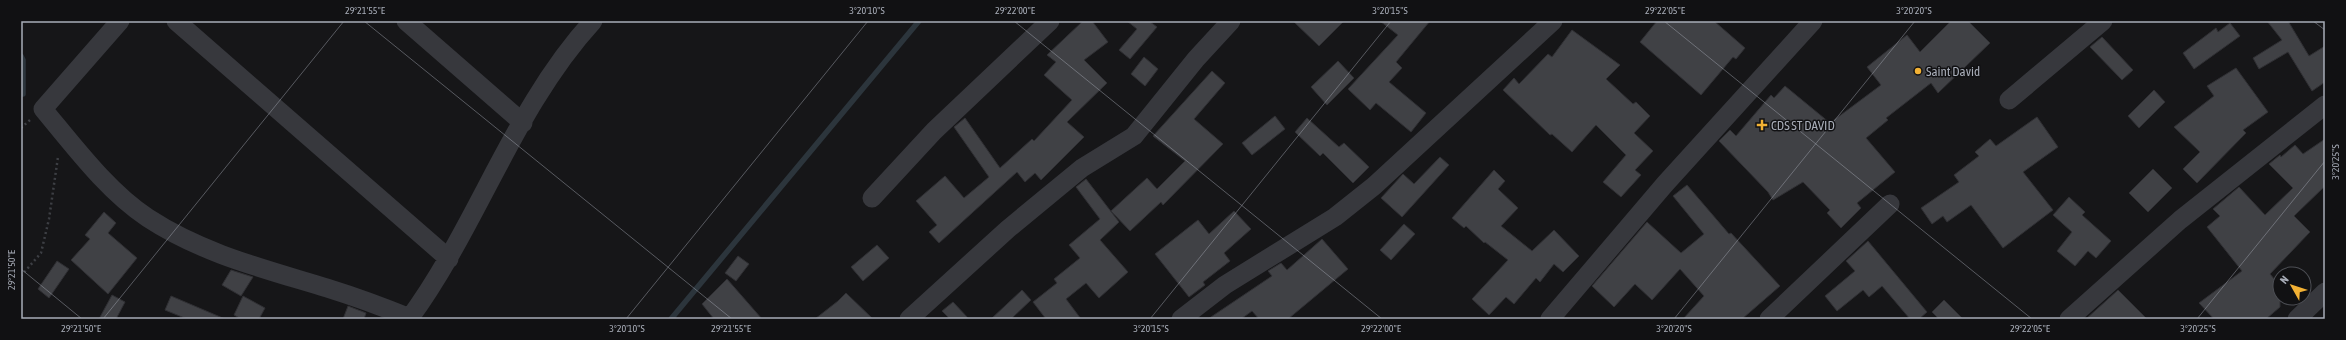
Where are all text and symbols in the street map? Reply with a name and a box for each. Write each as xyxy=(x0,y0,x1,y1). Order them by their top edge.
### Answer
text: 29°21'55"E xyxy=(345,5,386,16)
text: 3°20'10"S xyxy=(849,5,885,16)
text: 29°22'00"E xyxy=(995,5,1036,16)
text: 3°20'15"S xyxy=(1372,5,1408,16)
text: 29°22'05"E xyxy=(1645,5,1686,16)
text: 3°20'20"S xyxy=(1896,5,1932,16)
place label: Saint David xyxy=(1926,64,1980,79)
marker: Saint David xyxy=(1913,66,1923,76)
place label: CDS ST DAVID xyxy=(1771,118,1835,133)
marker: CDS ST DAVID xyxy=(1756,119,1768,131)
text: 3°20'25"S xyxy=(2330,144,2341,180)
text: 29°21'50"E xyxy=(6,249,17,290)
north arrow xyxy=(2272,266,2312,306)
text: N xyxy=(2278,273,2291,286)
text: 29°21'50"E xyxy=(61,323,102,334)
text: 3°20'10"S xyxy=(609,323,645,334)
text: 29°21'55"E xyxy=(711,323,752,334)
text: 3°20'15"S xyxy=(1133,323,1169,334)
text: 29°22'00"E xyxy=(1361,323,1402,334)
text: 3°20'20"S xyxy=(1656,323,1692,334)
text: 29°22'05"E xyxy=(2010,323,2051,334)
text: 3°20'25"S xyxy=(2180,323,2216,334)

